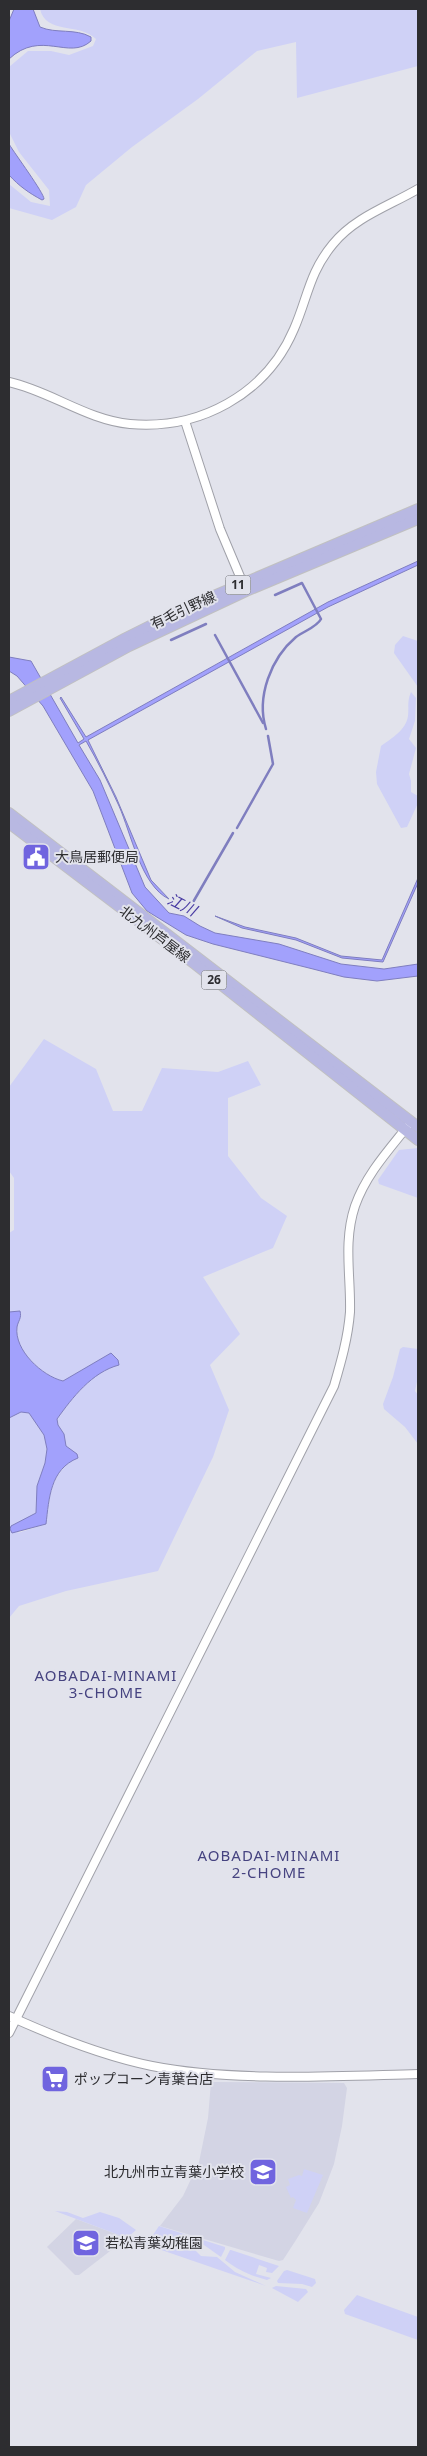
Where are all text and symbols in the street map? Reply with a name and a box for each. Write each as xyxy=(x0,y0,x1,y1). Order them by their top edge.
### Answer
road number: 11 xyxy=(226,576,250,594)
street label: 有毛引野線 xyxy=(147,586,219,633)
public building icon: 大鳥居郵便局 xyxy=(21,842,51,872)
place label: 大鳥居郵便局 xyxy=(55,847,139,866)
water label: 江川 xyxy=(165,888,202,921)
street label: 北九州芦屋線 xyxy=(116,901,195,966)
road number: 26 xyxy=(202,970,226,990)
district label: AOBADAI-MINAMI 3-CHOME xyxy=(35,1665,177,1702)
district label: AOBADAI-MINAMI 2-CHOME xyxy=(198,1845,340,1882)
supermarket icon: ポップコーン青葉台店 xyxy=(40,2064,70,2094)
place label: ポップコーン青葉台店 xyxy=(74,2069,213,2088)
school or university icon: 北九州市立青葉小学校 xyxy=(248,2157,278,2187)
place label: 北九州市立青葉小学校 xyxy=(104,2162,244,2181)
school or university icon: 若松青葉幼稚園 xyxy=(71,2228,101,2258)
place label: 若松青葉幼稚園 xyxy=(105,2233,203,2252)

